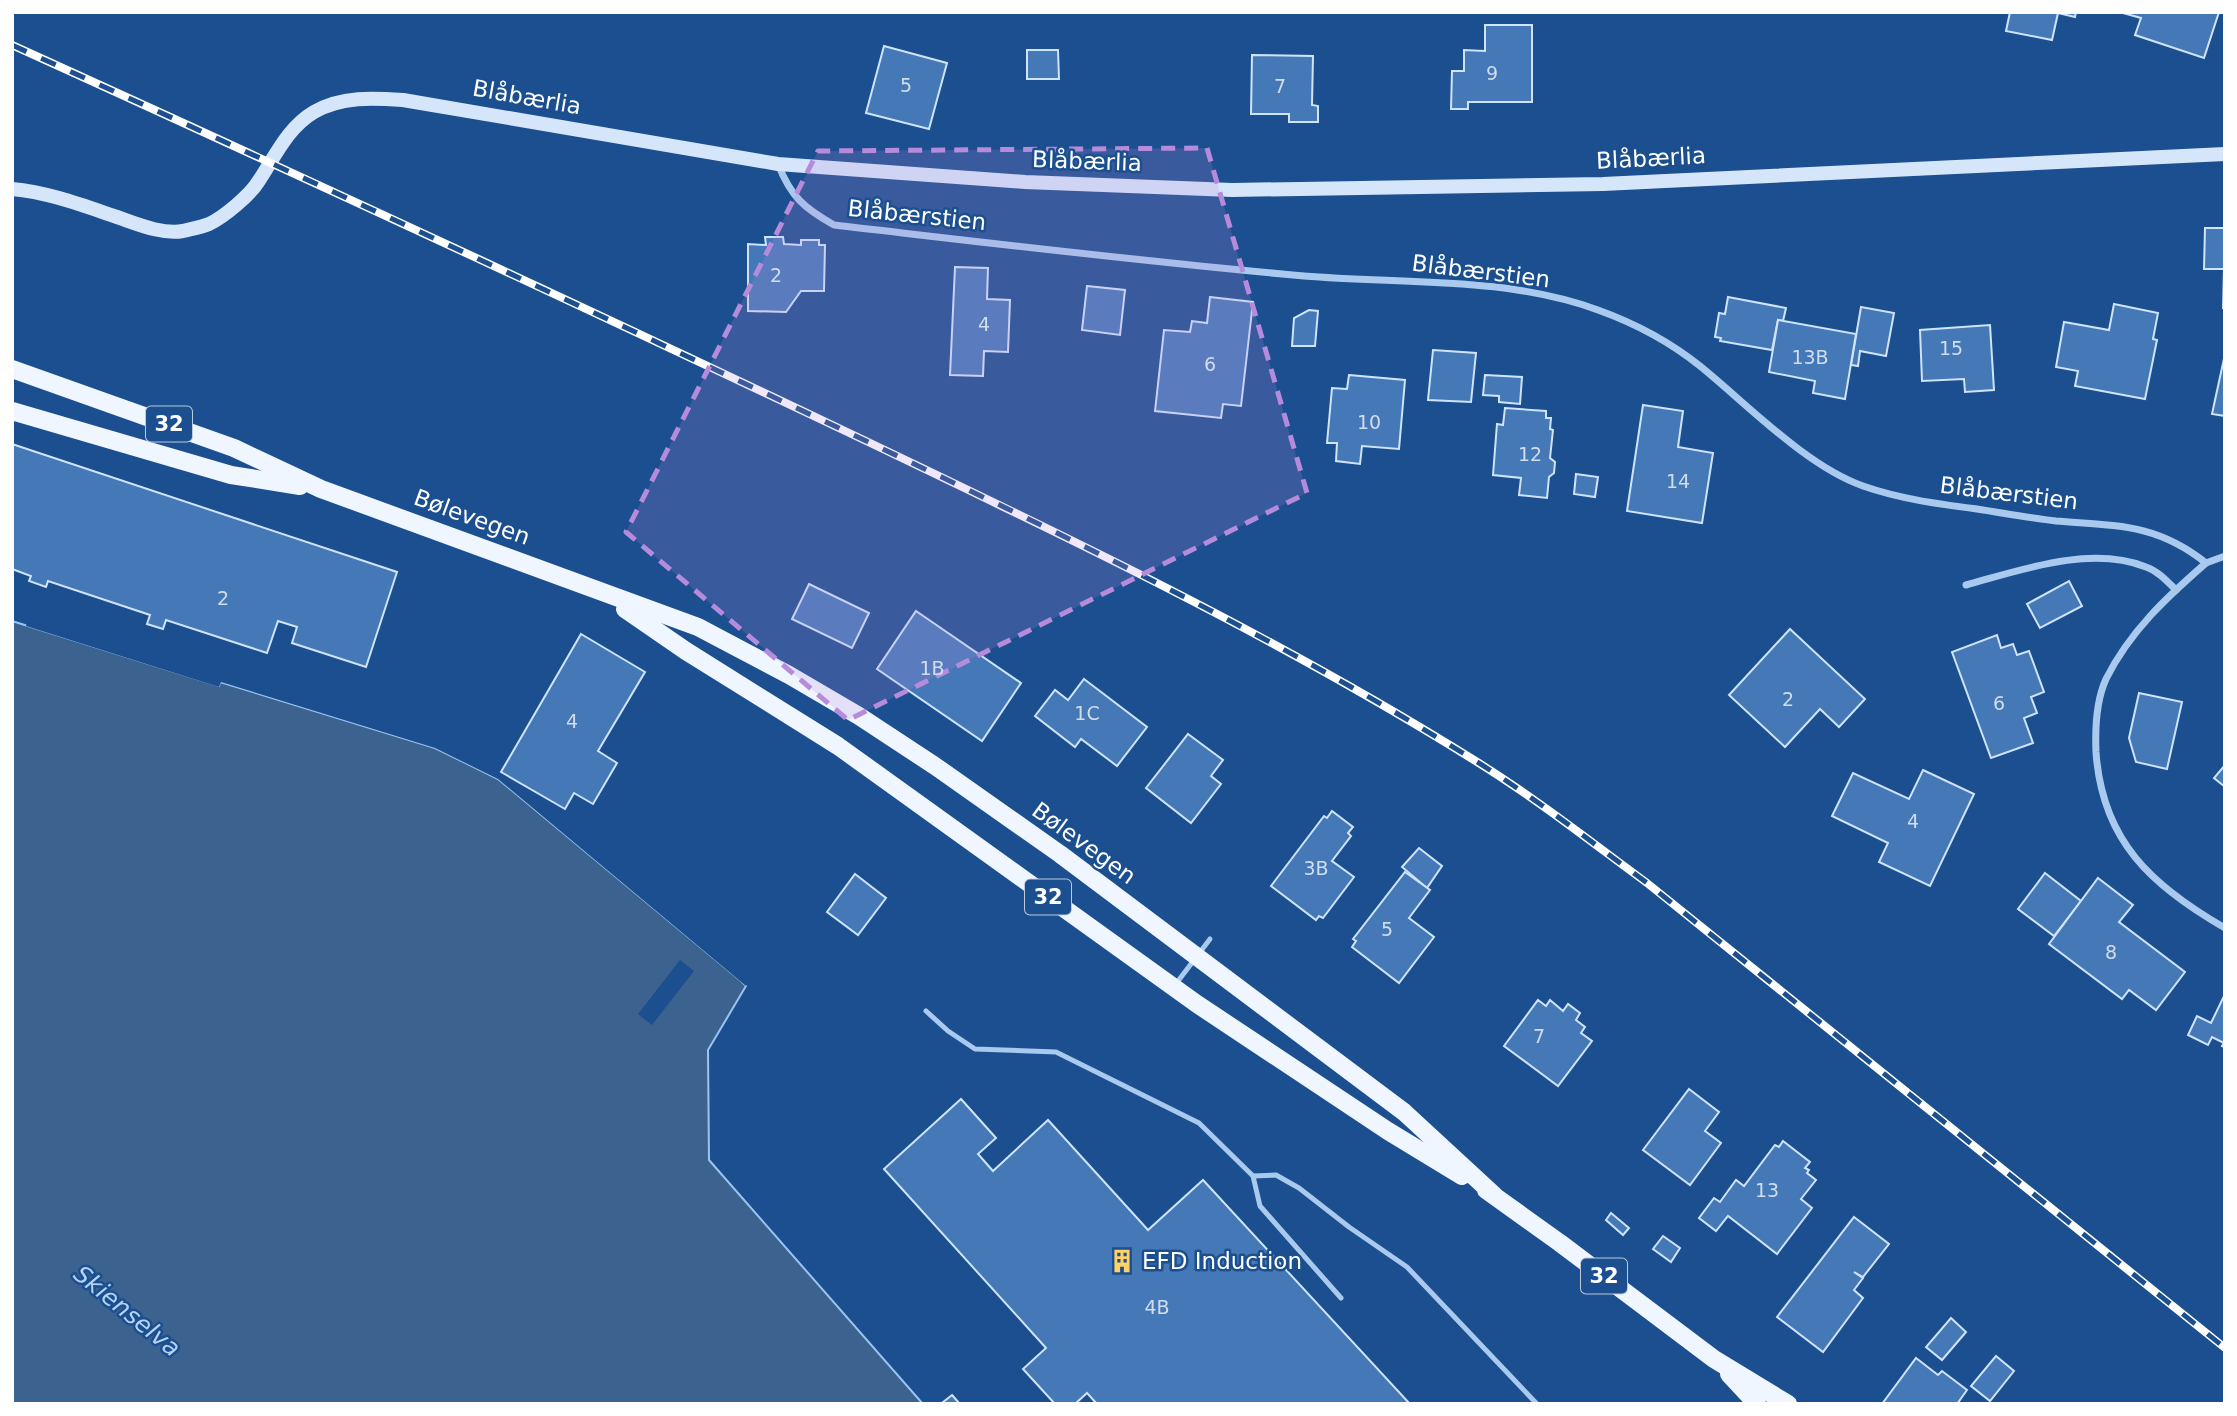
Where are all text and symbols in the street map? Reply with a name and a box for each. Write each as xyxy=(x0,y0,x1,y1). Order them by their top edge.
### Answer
house number: 9 xyxy=(1486,62,1498,84)
street label: Blåbærlia xyxy=(471,74,583,119)
house number: 5 xyxy=(900,74,912,96)
house number: 7 xyxy=(1274,75,1286,97)
street label: Blåbærlia xyxy=(1595,141,1706,174)
street label: Blåbærlia xyxy=(1032,145,1142,176)
street label: Blåbærstien xyxy=(847,194,988,235)
street label: Blåbærstien xyxy=(1410,249,1552,292)
house number: 2 xyxy=(770,264,782,286)
house number: 4 xyxy=(978,313,990,335)
house number: 15 xyxy=(1939,337,1963,359)
house number: 13B xyxy=(1791,346,1829,368)
house number: 6 xyxy=(1204,353,1216,375)
road number: 32 xyxy=(146,406,192,442)
house number: 10 xyxy=(1357,411,1381,433)
house number: 12 xyxy=(1518,443,1542,465)
house number: 14 xyxy=(1666,470,1690,492)
street label: Blåbærstien xyxy=(1938,471,2080,514)
street label: Bølevegen xyxy=(410,484,534,550)
house number: 2 xyxy=(217,587,229,609)
house number: 1B xyxy=(919,657,945,679)
house number: 2 xyxy=(1782,688,1794,710)
house number: 6 xyxy=(1993,692,2005,714)
house number: 1C xyxy=(1074,702,1100,724)
house number: 4 xyxy=(566,710,578,732)
street label: Bølevegen xyxy=(1027,797,1141,889)
house number: 4 xyxy=(1907,810,1919,832)
house number: 3B xyxy=(1303,857,1329,879)
road number: 32 xyxy=(1025,880,1071,914)
house number: 5 xyxy=(1381,918,1393,940)
house number: 8 xyxy=(2105,941,2117,963)
house number: 7 xyxy=(1533,1025,1545,1047)
house number: 13 xyxy=(1755,1179,1779,1201)
building icon: EFD Induction xyxy=(1108,1247,1136,1275)
place label: EFD Induction xyxy=(1142,1248,1302,1274)
road number: 32 xyxy=(1581,1258,1627,1294)
water label: Skienselva xyxy=(68,1260,186,1362)
house number: 4B xyxy=(1144,1296,1170,1318)

